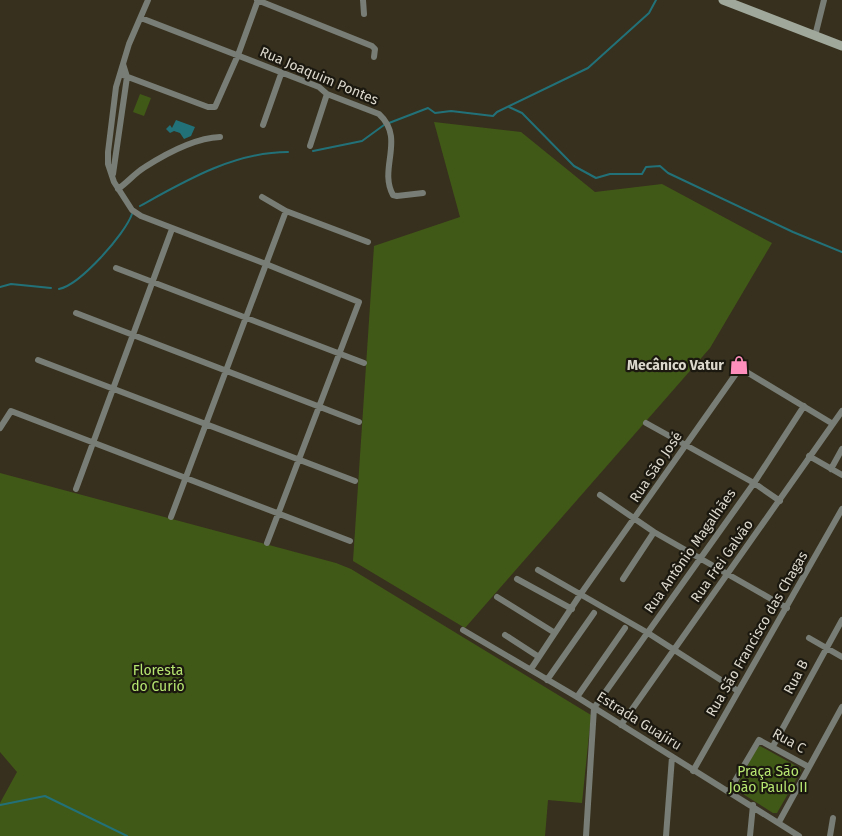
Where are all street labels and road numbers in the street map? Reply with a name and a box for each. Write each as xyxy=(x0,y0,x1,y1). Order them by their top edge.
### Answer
street label: Rua Joaquim Pontes xyxy=(257,43,381,109)
street label: Rua São José xyxy=(626,428,686,506)
street label: Rua Antônio Magalhães xyxy=(641,485,740,617)
street label: Rua Frei Galvão xyxy=(687,516,757,606)
street label: Rua São Francisco das Chagas xyxy=(703,548,812,720)
street label: Rua B xyxy=(780,657,812,697)
street label: Estrada Guajiru xyxy=(593,688,685,754)
street label: Rua C xyxy=(769,725,809,757)

